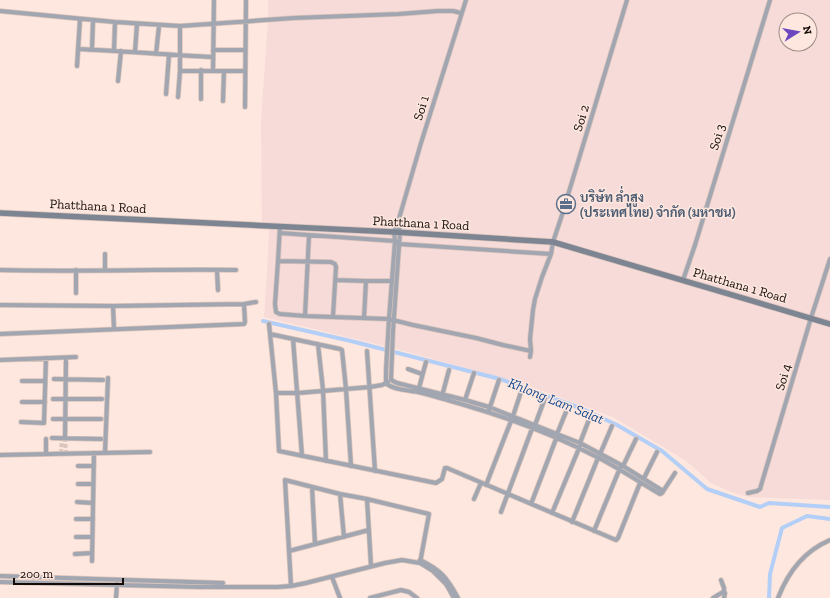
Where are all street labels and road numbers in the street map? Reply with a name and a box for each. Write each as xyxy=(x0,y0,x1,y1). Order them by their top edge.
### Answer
street label: Soi 1 xyxy=(410,94,432,122)
street label: Soi 2 xyxy=(570,103,592,133)
street label: Soi 3 xyxy=(706,122,728,152)
street label: Phatthana 1 Road xyxy=(49,196,147,216)
street label: Phatthana 1 Road xyxy=(372,213,470,233)
street label: Phatthana 1 Road xyxy=(691,264,789,306)
street label: Soi 4 xyxy=(772,362,794,392)

